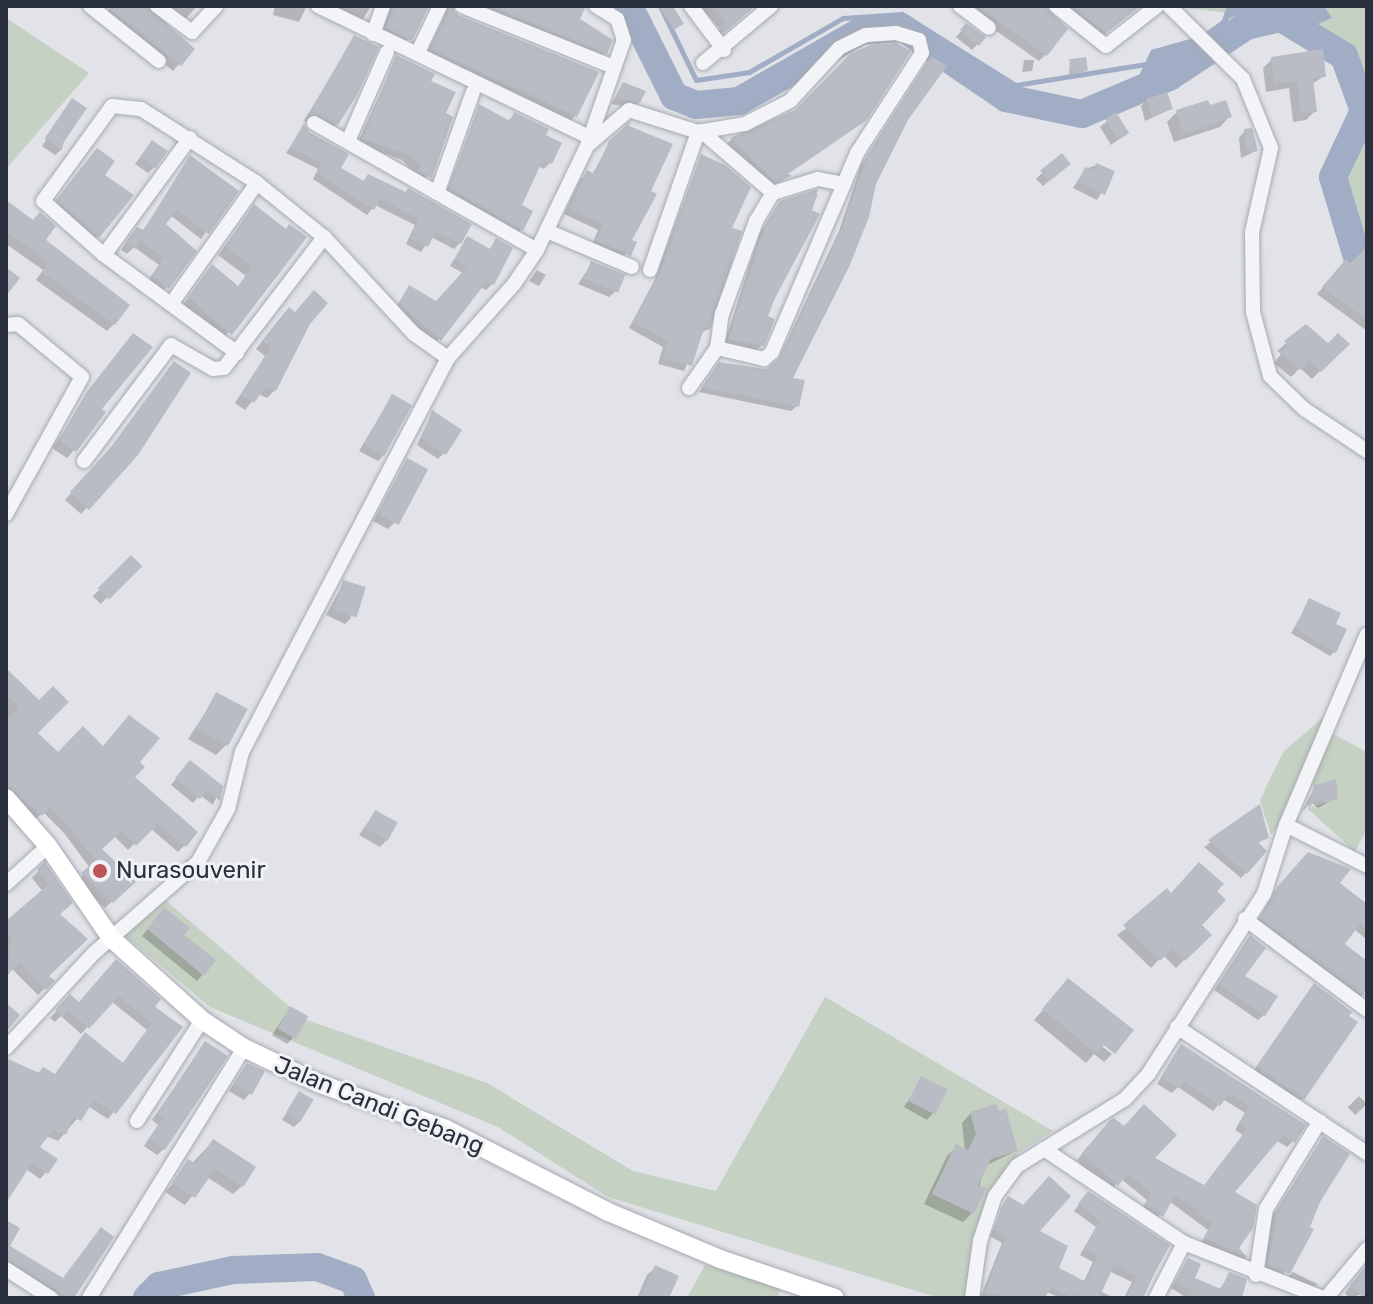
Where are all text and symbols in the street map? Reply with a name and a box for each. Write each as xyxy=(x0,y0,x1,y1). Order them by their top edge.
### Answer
place label: Nurasouvenir xyxy=(116,857,266,885)
marker: Nurasouvenir xyxy=(91,862,109,880)
street label: Jalan Candi Gebang xyxy=(270,1051,488,1161)

